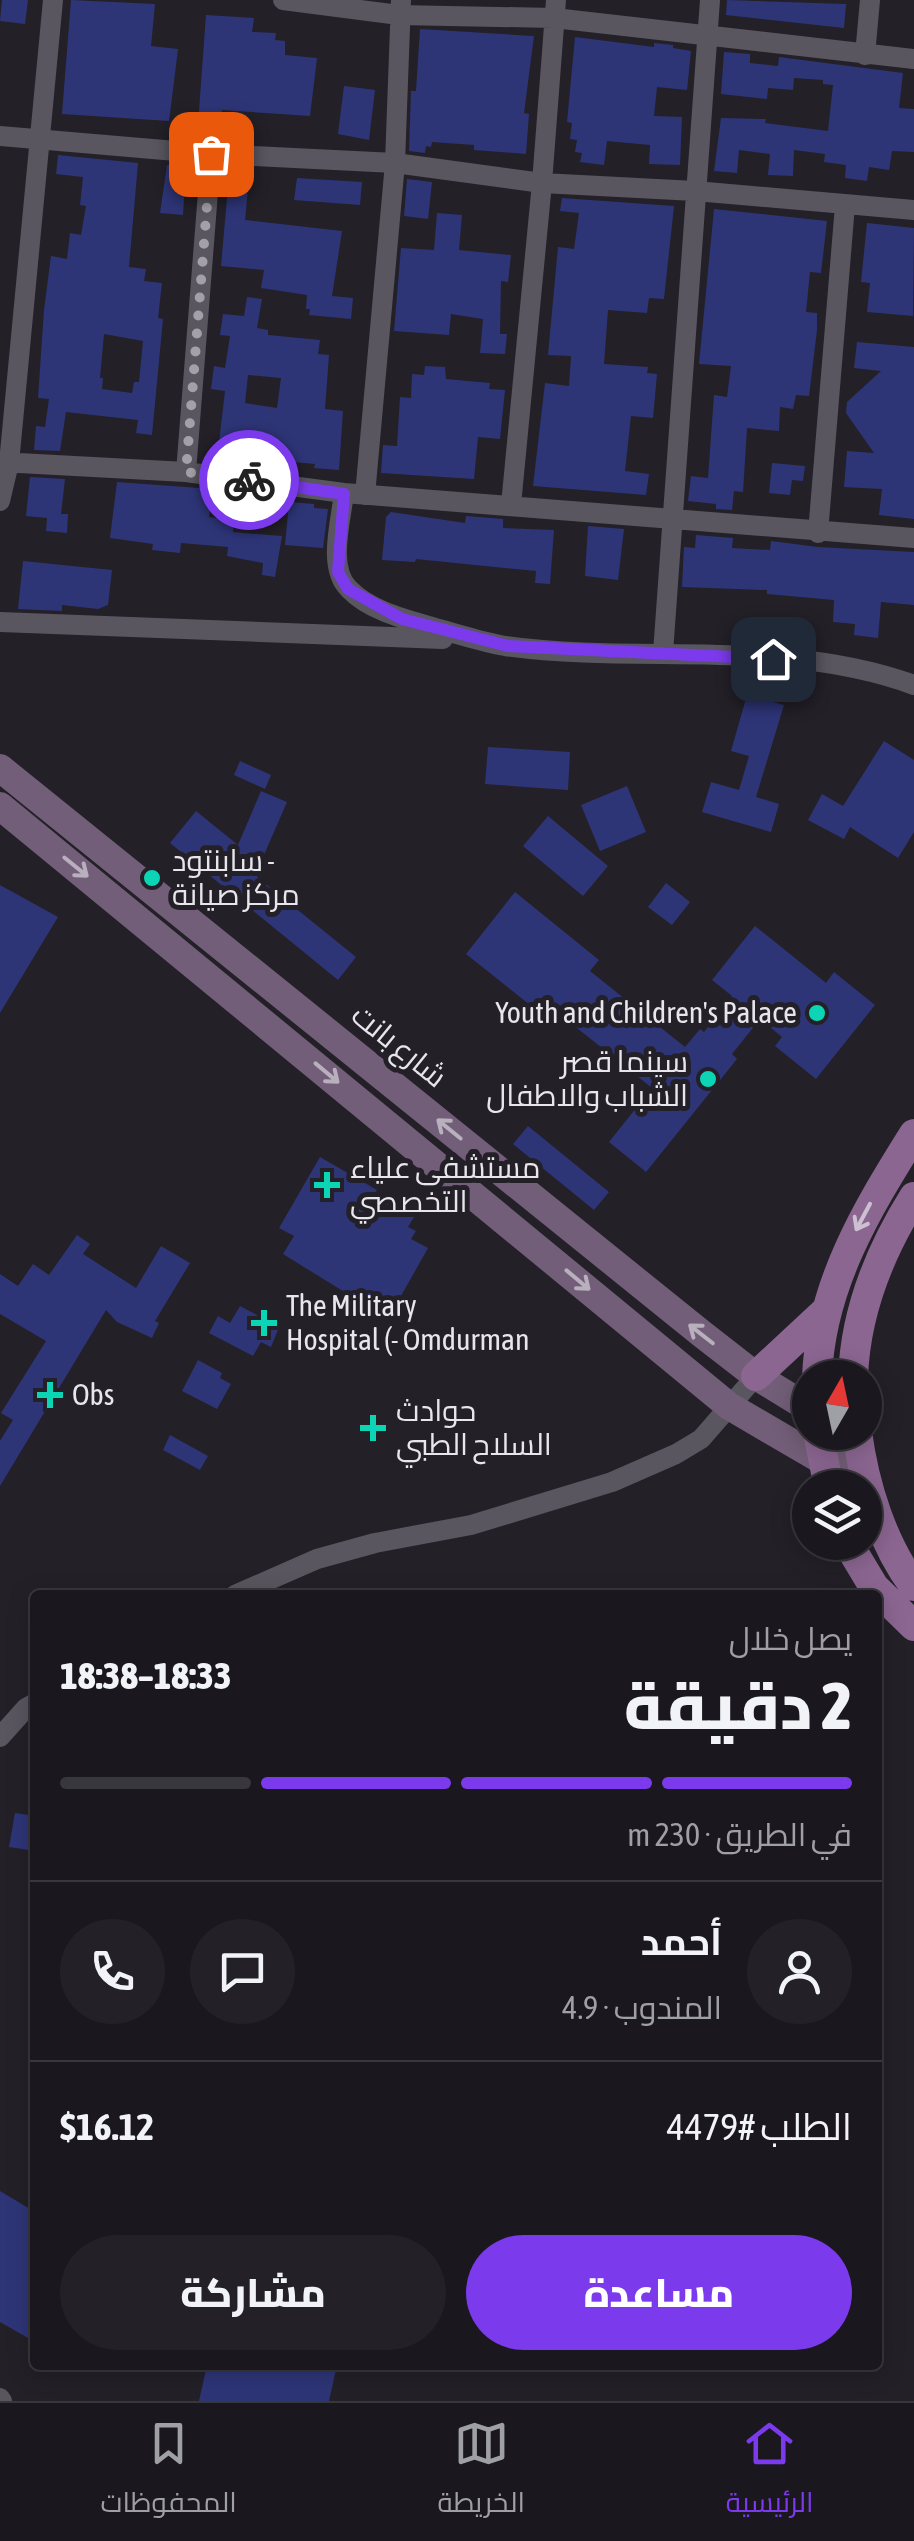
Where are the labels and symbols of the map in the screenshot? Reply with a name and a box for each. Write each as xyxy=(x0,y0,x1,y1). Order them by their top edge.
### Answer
pin xyxy=(169,112,254,197)
courier xyxy=(199,430,299,530)
pin xyxy=(731,617,816,702)
place label: سابنتود - مركز صيانة xyxy=(172,843,300,912)
one-way arrow xyxy=(63,856,89,878)
marker: سابنتود - مركز صيانة xyxy=(141,867,163,889)
place label: Youth and Children's Palace xyxy=(495,995,797,1029)
street label: شارع بانت xyxy=(343,997,454,1097)
marker: Youth and Children's Palace xyxy=(806,1002,828,1024)
place label: سينما قصر الشباب والاطفال xyxy=(486,1044,688,1113)
one-way arrow xyxy=(314,1062,340,1084)
marker: سينما قصر الشباب والاطفال xyxy=(697,1068,719,1090)
one-way arrow xyxy=(436,1118,462,1140)
place label: مستشفى علياء التخصصي xyxy=(350,1150,540,1224)
marker: مستشفى علياء التخصصي xyxy=(314,1172,340,1198)
one-way arrow xyxy=(853,1202,872,1232)
one-way arrow xyxy=(564,1269,590,1291)
place label: The Military Hospital (- Omdurman xyxy=(286,1288,529,1356)
marker: The Military Hospital (- Omdurman xyxy=(251,1310,277,1336)
one-way arrow xyxy=(689,1323,715,1345)
north arrow xyxy=(792,1360,882,1450)
place label: Obs xyxy=(72,1377,114,1411)
marker: Obs xyxy=(37,1382,63,1408)
place label: حوادث السلاح الطبي xyxy=(396,1393,552,1468)
marker: حوادث السلاح الطبي xyxy=(360,1415,386,1441)

